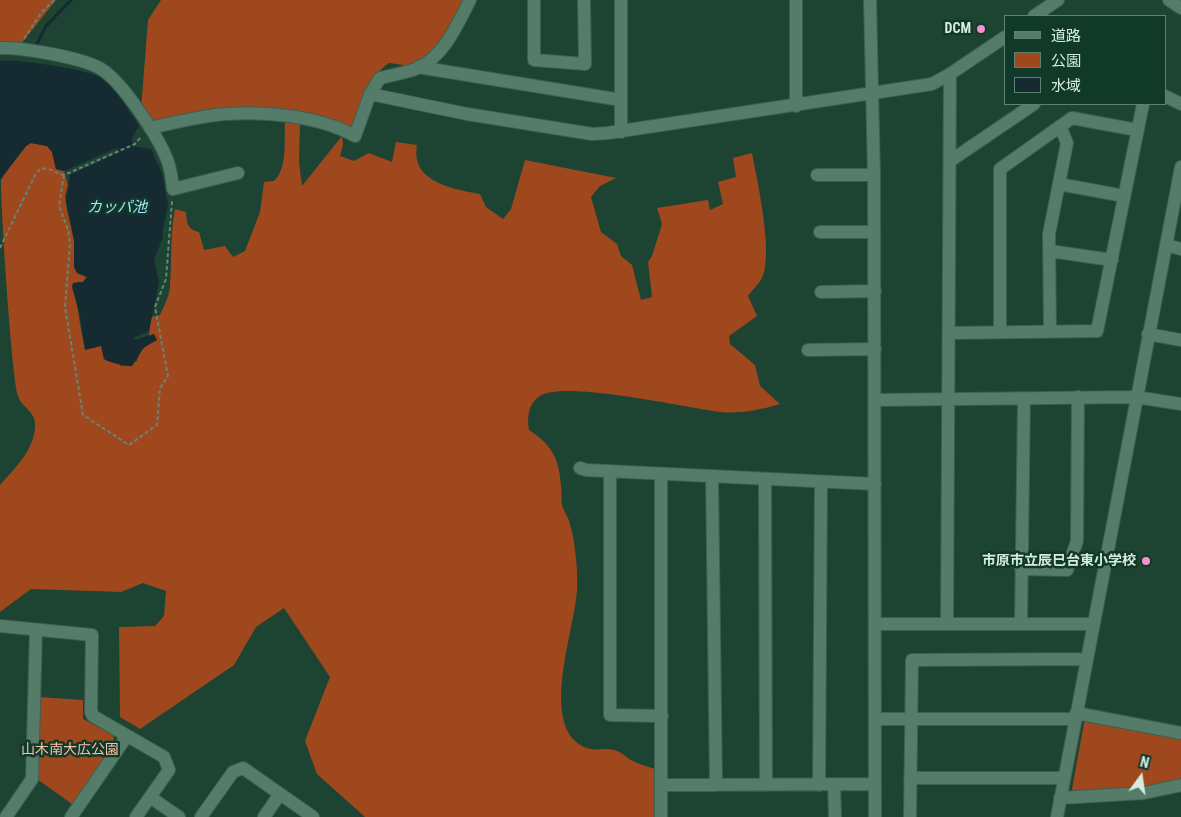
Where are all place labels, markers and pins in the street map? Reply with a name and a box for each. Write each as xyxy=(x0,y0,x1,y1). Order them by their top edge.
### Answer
place label: DCM xyxy=(944,21,971,37)
marker: DCM xyxy=(975,23,987,35)
place label: 市原市立辰巳台東小学校 xyxy=(982,553,1136,569)
marker: 市原市立辰巳台東小学校 xyxy=(1140,555,1152,567)

